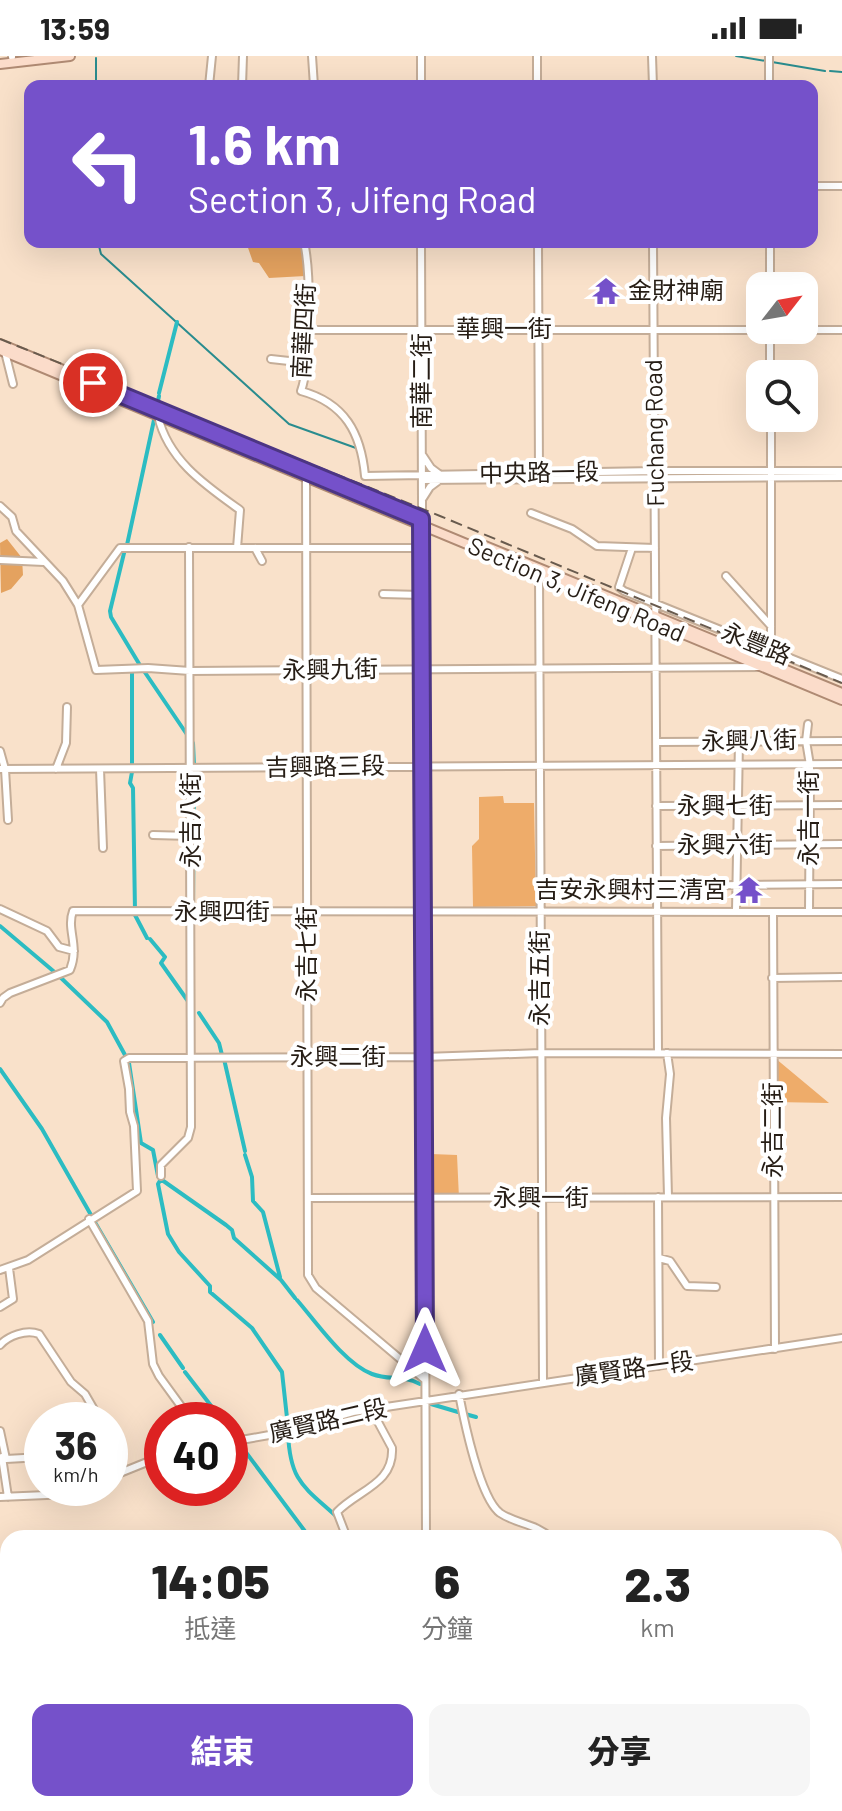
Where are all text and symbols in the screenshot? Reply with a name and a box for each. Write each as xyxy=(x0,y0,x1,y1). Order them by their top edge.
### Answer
text: 13:59 xyxy=(40,10,110,46)
text: 1.6 km xyxy=(188,109,341,176)
icon: left xyxy=(56,112,160,216)
text: Section 3, Jifeng Road xyxy=(188,177,536,220)
north arrow xyxy=(746,272,818,344)
map controls xyxy=(746,272,818,432)
place label: 金財神廟 xyxy=(628,275,724,304)
temple icon: 金財神廟 xyxy=(591,276,621,306)
street label: 南華四街 xyxy=(286,282,319,380)
street label: 華興一街 xyxy=(456,313,552,342)
street label: 南華二街 xyxy=(406,333,435,429)
pin xyxy=(59,349,127,417)
street label: Fuchang Road xyxy=(638,359,669,507)
button: search xyxy=(746,360,818,432)
icon: arrive xyxy=(71,361,115,405)
street label: 中央路一段 xyxy=(479,456,599,487)
street label: Section 3, Jifeng Road xyxy=(464,530,689,647)
street label: 永豐路 xyxy=(718,616,795,670)
street label: 永興九街 xyxy=(282,653,378,684)
street label: 永興八街 xyxy=(701,724,797,755)
street label: 吉興路三段 xyxy=(265,750,385,781)
street label: 永吉一街 xyxy=(793,770,822,866)
street label: 永吉八街 xyxy=(175,772,204,868)
street label: 永興七街 xyxy=(677,790,773,819)
street label: 永興六街 xyxy=(677,829,773,858)
place label: 吉安永興村三清宮 xyxy=(535,874,727,903)
temple icon: 吉安永興村三清宮 xyxy=(734,875,764,905)
street label: 永興四街 xyxy=(174,896,270,925)
street label: 永吉七街 xyxy=(291,906,320,1002)
street label: 永吉五街 xyxy=(524,930,553,1026)
street label: 永興二街 xyxy=(290,1041,386,1070)
street label: 永吉二街 xyxy=(757,1082,786,1178)
street label: 永興一街 xyxy=(493,1182,589,1211)
position arrow xyxy=(383,1307,467,1391)
street label: 廣賢路一段 xyxy=(572,1345,695,1390)
street label: 廣賢路二段 xyxy=(266,1392,389,1447)
speed limit sign: 40 xyxy=(144,1402,248,1506)
text: 36 xyxy=(54,1420,98,1468)
text: km/h xyxy=(53,1462,99,1486)
text: 14:05 xyxy=(151,1551,270,1609)
text: 6 xyxy=(434,1551,460,1609)
text: 2.3 xyxy=(624,1554,691,1612)
text: km xyxy=(640,1611,675,1642)
text: 抵達 xyxy=(185,1612,237,1643)
text: 分鐘 xyxy=(421,1612,473,1643)
button: 結束 xyxy=(32,1704,413,1796)
button: 分享 xyxy=(429,1704,810,1796)

